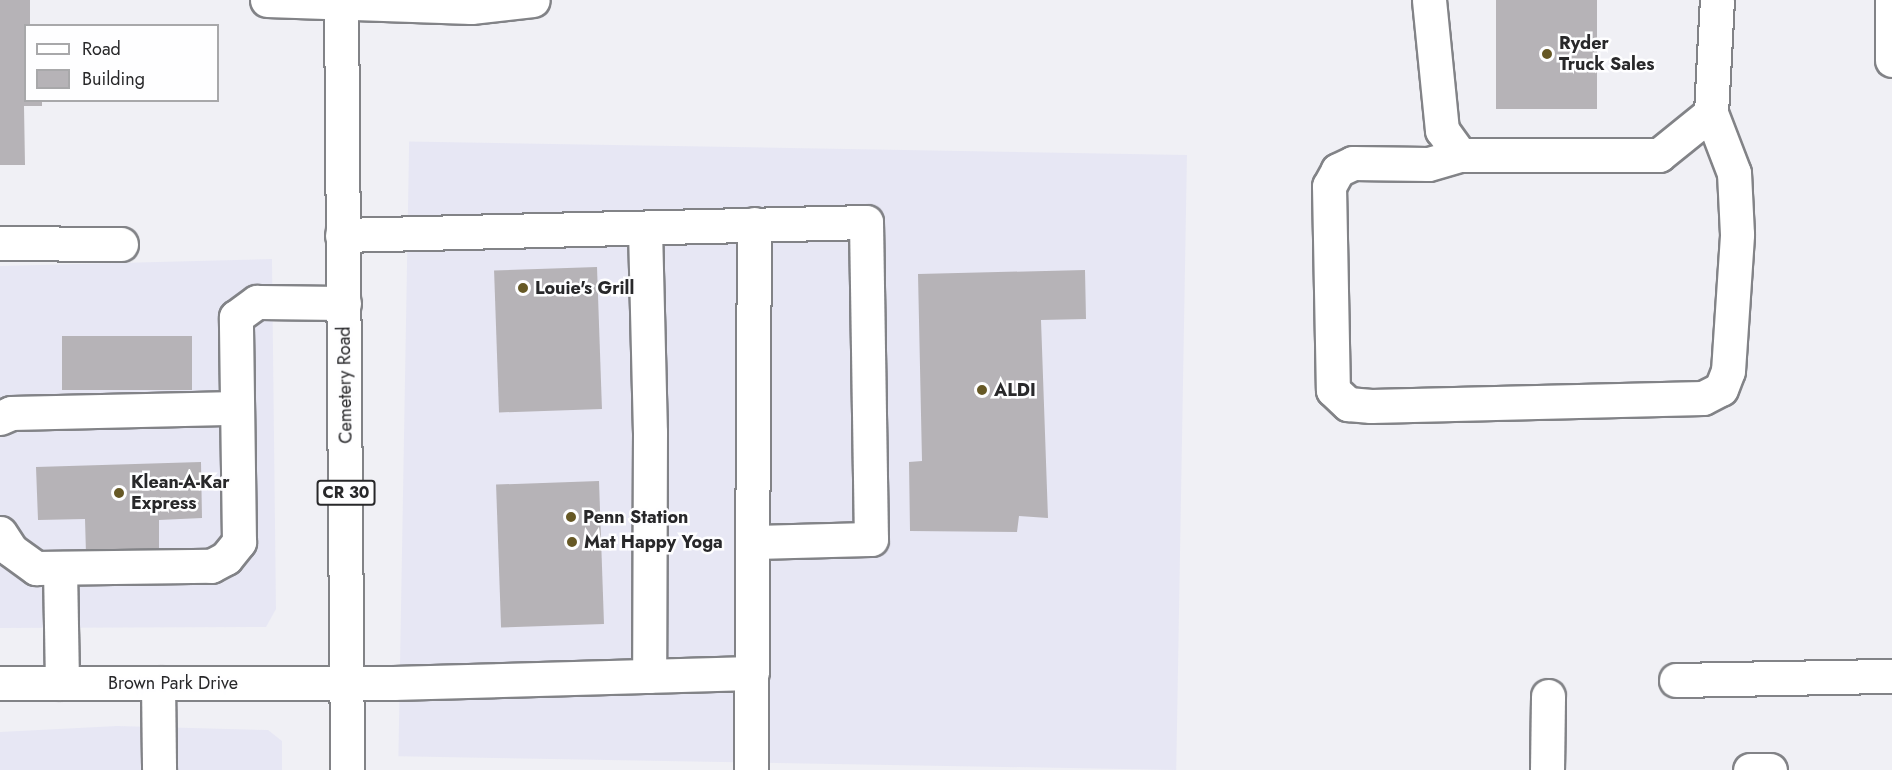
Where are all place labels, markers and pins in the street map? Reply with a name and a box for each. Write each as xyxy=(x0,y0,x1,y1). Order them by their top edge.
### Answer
place label: Ryder Truck Sales xyxy=(1559,33,1654,76)
marker: Ryder Truck Sales xyxy=(1540,47,1554,61)
place label: Louie's Grill xyxy=(535,277,634,299)
marker: Louie's Grill xyxy=(516,281,530,295)
place label: ALDI xyxy=(994,379,1036,401)
marker: ALDI xyxy=(975,383,989,397)
place label: Klean-A-Kar Express xyxy=(131,472,230,514)
marker: Klean-A-Kar Express xyxy=(112,486,126,500)
place label: Penn Station xyxy=(583,506,688,528)
marker: Penn Station xyxy=(564,510,578,524)
place label: Mat Happy Yoga xyxy=(584,531,723,553)
marker: Mat Happy Yoga xyxy=(565,535,579,549)

